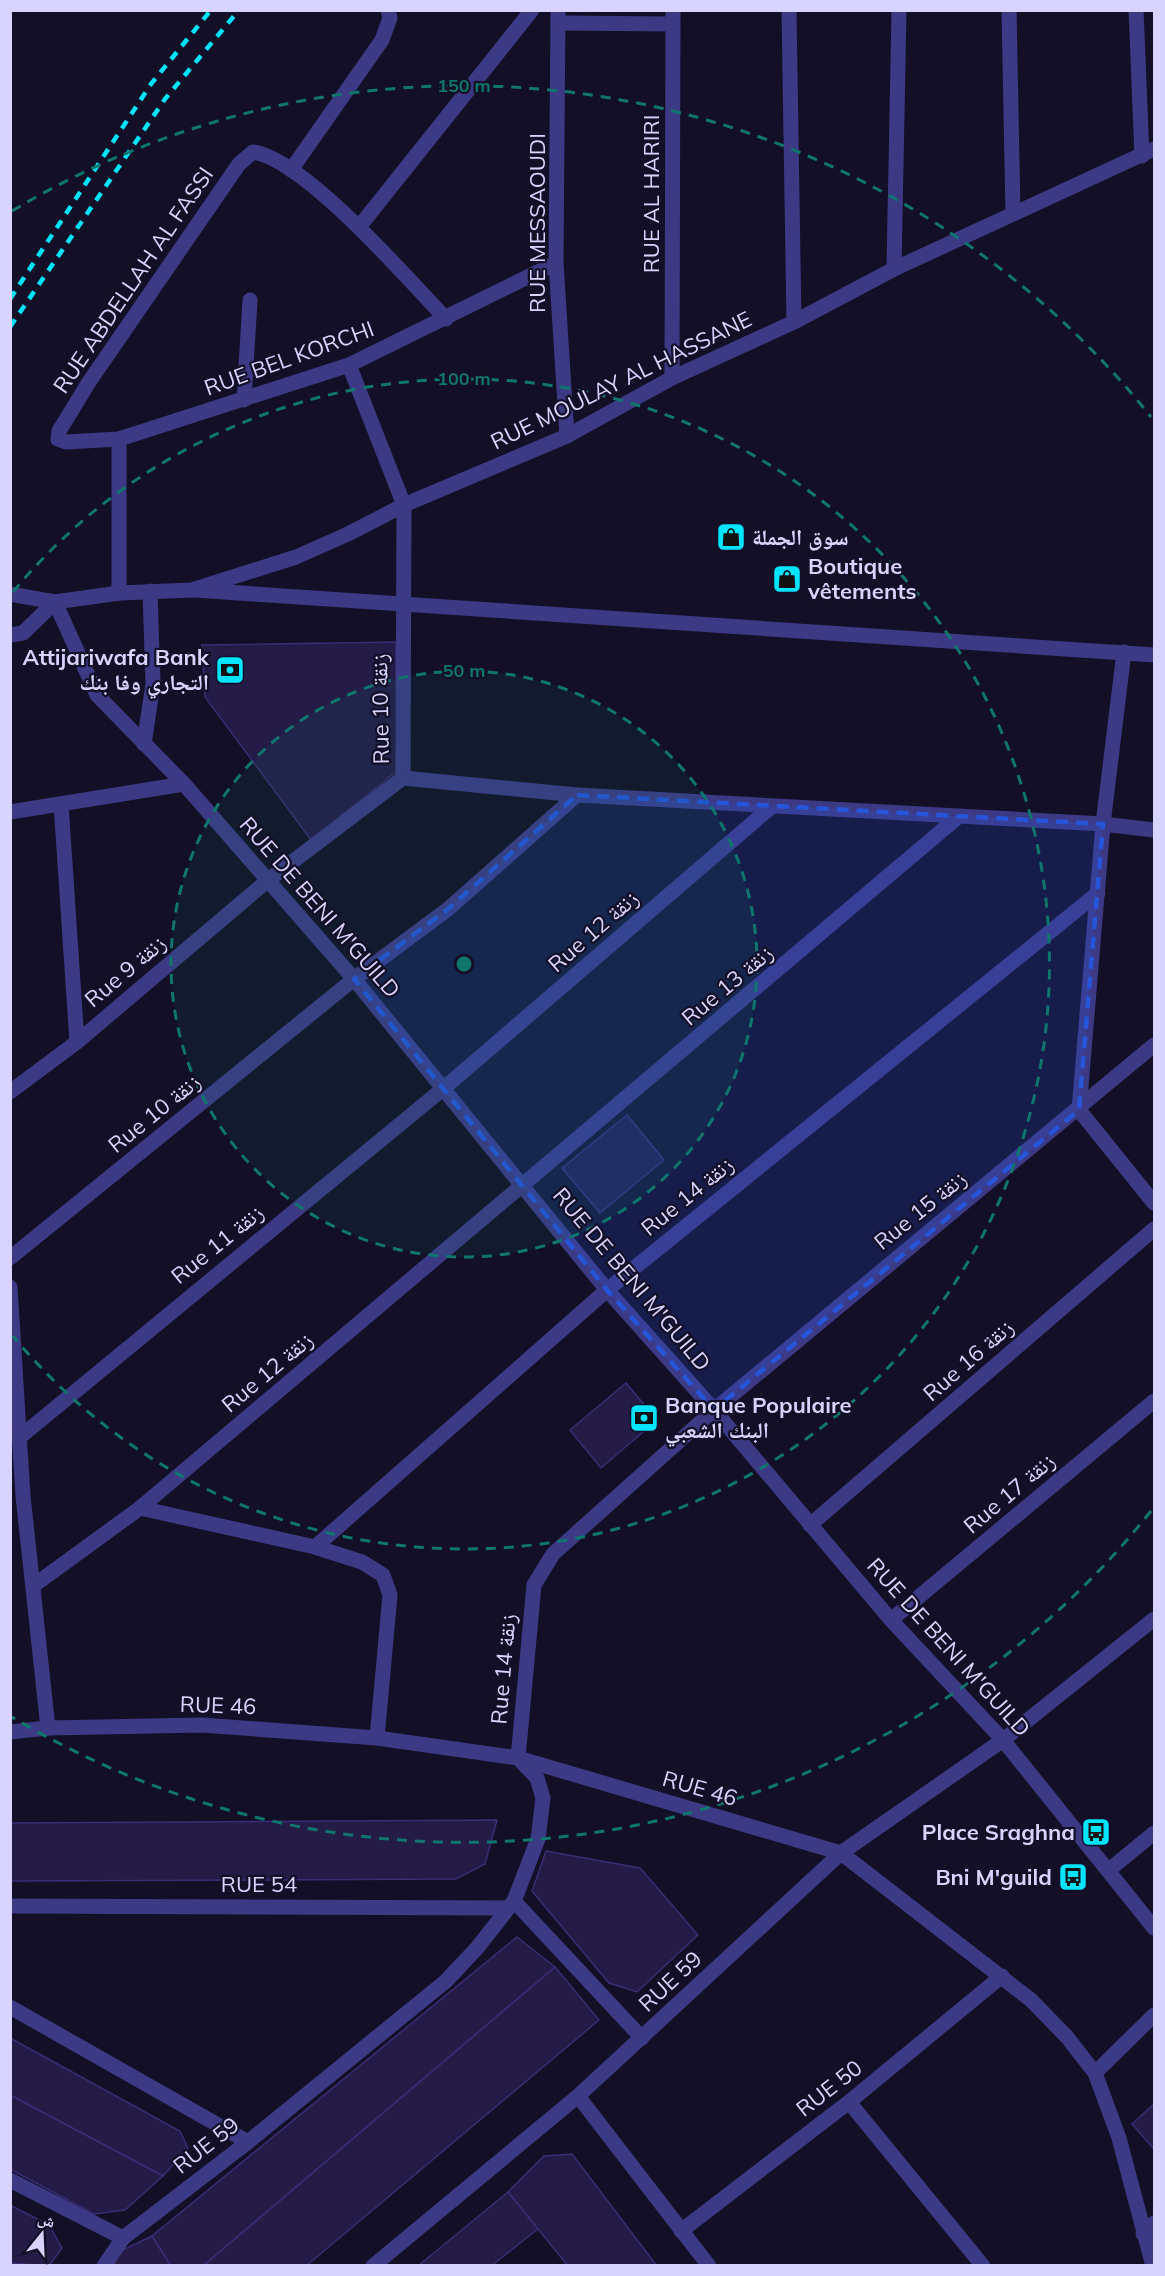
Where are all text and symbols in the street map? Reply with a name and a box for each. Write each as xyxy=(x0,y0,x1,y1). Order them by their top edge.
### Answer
text: 150 m xyxy=(437,74,491,97)
street label: RUE AL HARIRI xyxy=(637,115,665,273)
street label: RUE MESSAOUDI xyxy=(523,133,551,313)
street label: RUE ABDELLAH AL FASSI xyxy=(47,162,219,398)
street label: RUE MOULAY AL HASSANE xyxy=(486,305,756,455)
street label: RUE BEL KORCHI xyxy=(200,314,378,402)
text: 100 m xyxy=(437,367,491,390)
shop icon: سوق الجملة xyxy=(715,521,747,553)
place label: سوق الجملة xyxy=(752,523,849,551)
place label: Boutique vêtements xyxy=(807,552,917,605)
shop icon: Boutique vêtements xyxy=(771,563,803,595)
place label: Attijariwafa Bank التجاري وفا بنك xyxy=(23,643,210,699)
street label: Rue 10 زنقة xyxy=(365,653,395,765)
bank icon: Attijariwafa Bank التجاري وفا بنك xyxy=(214,654,246,686)
text: 50 m xyxy=(443,659,485,682)
street label: RUE DE BENI M'GUILD xyxy=(234,811,406,1003)
street label: Rue 12 زنقة xyxy=(542,884,644,978)
street label: Rue 9 زنقة xyxy=(79,929,171,1013)
street label: Rue 13 زنقة xyxy=(676,939,778,1031)
centre of rings xyxy=(454,954,474,974)
street label: Rue 10 زنقة xyxy=(102,1067,206,1159)
street label: Rue 14 زنقة xyxy=(635,1150,739,1242)
street label: Rue 15 زنقة xyxy=(868,1164,972,1256)
street label: RUE DE BENI M'GUILD xyxy=(547,1182,717,1376)
street label: Rue 11 زنقة xyxy=(165,1198,269,1290)
street label: Rue 16 زنقة xyxy=(917,1313,1019,1407)
street label: Rue 12 زنقة xyxy=(216,1326,318,1418)
place label: Banque Populaire البنك الشعبي xyxy=(665,1391,851,1447)
bank icon: Banque Populaire البنك الشعبي xyxy=(628,1402,660,1434)
street label: Rue 17 زنقة xyxy=(958,1447,1060,1539)
street label: RUE DE BENI M'GUILD xyxy=(861,1552,1037,1742)
street label: Rue 14 زنقة xyxy=(484,1613,522,1725)
street label: RUE 46 xyxy=(179,1690,257,1720)
street label: RUE 46 xyxy=(659,1764,741,1812)
bus stop icon: Place Sraghna xyxy=(1080,1816,1112,1848)
place label: Place Sraghna xyxy=(922,1818,1075,1846)
bus stop icon: Bni M'guild xyxy=(1057,1861,1089,1893)
place label: Bni M'guild xyxy=(935,1863,1052,1891)
street label: RUE 54 xyxy=(221,1870,297,1898)
street label: RUE 59 xyxy=(633,1945,707,2017)
street label: RUE 50 xyxy=(790,2053,868,2123)
street label: RUE 59 xyxy=(167,2110,245,2180)
north arrow xyxy=(12,2204,72,2264)
text: ش xyxy=(35,2208,58,2232)

